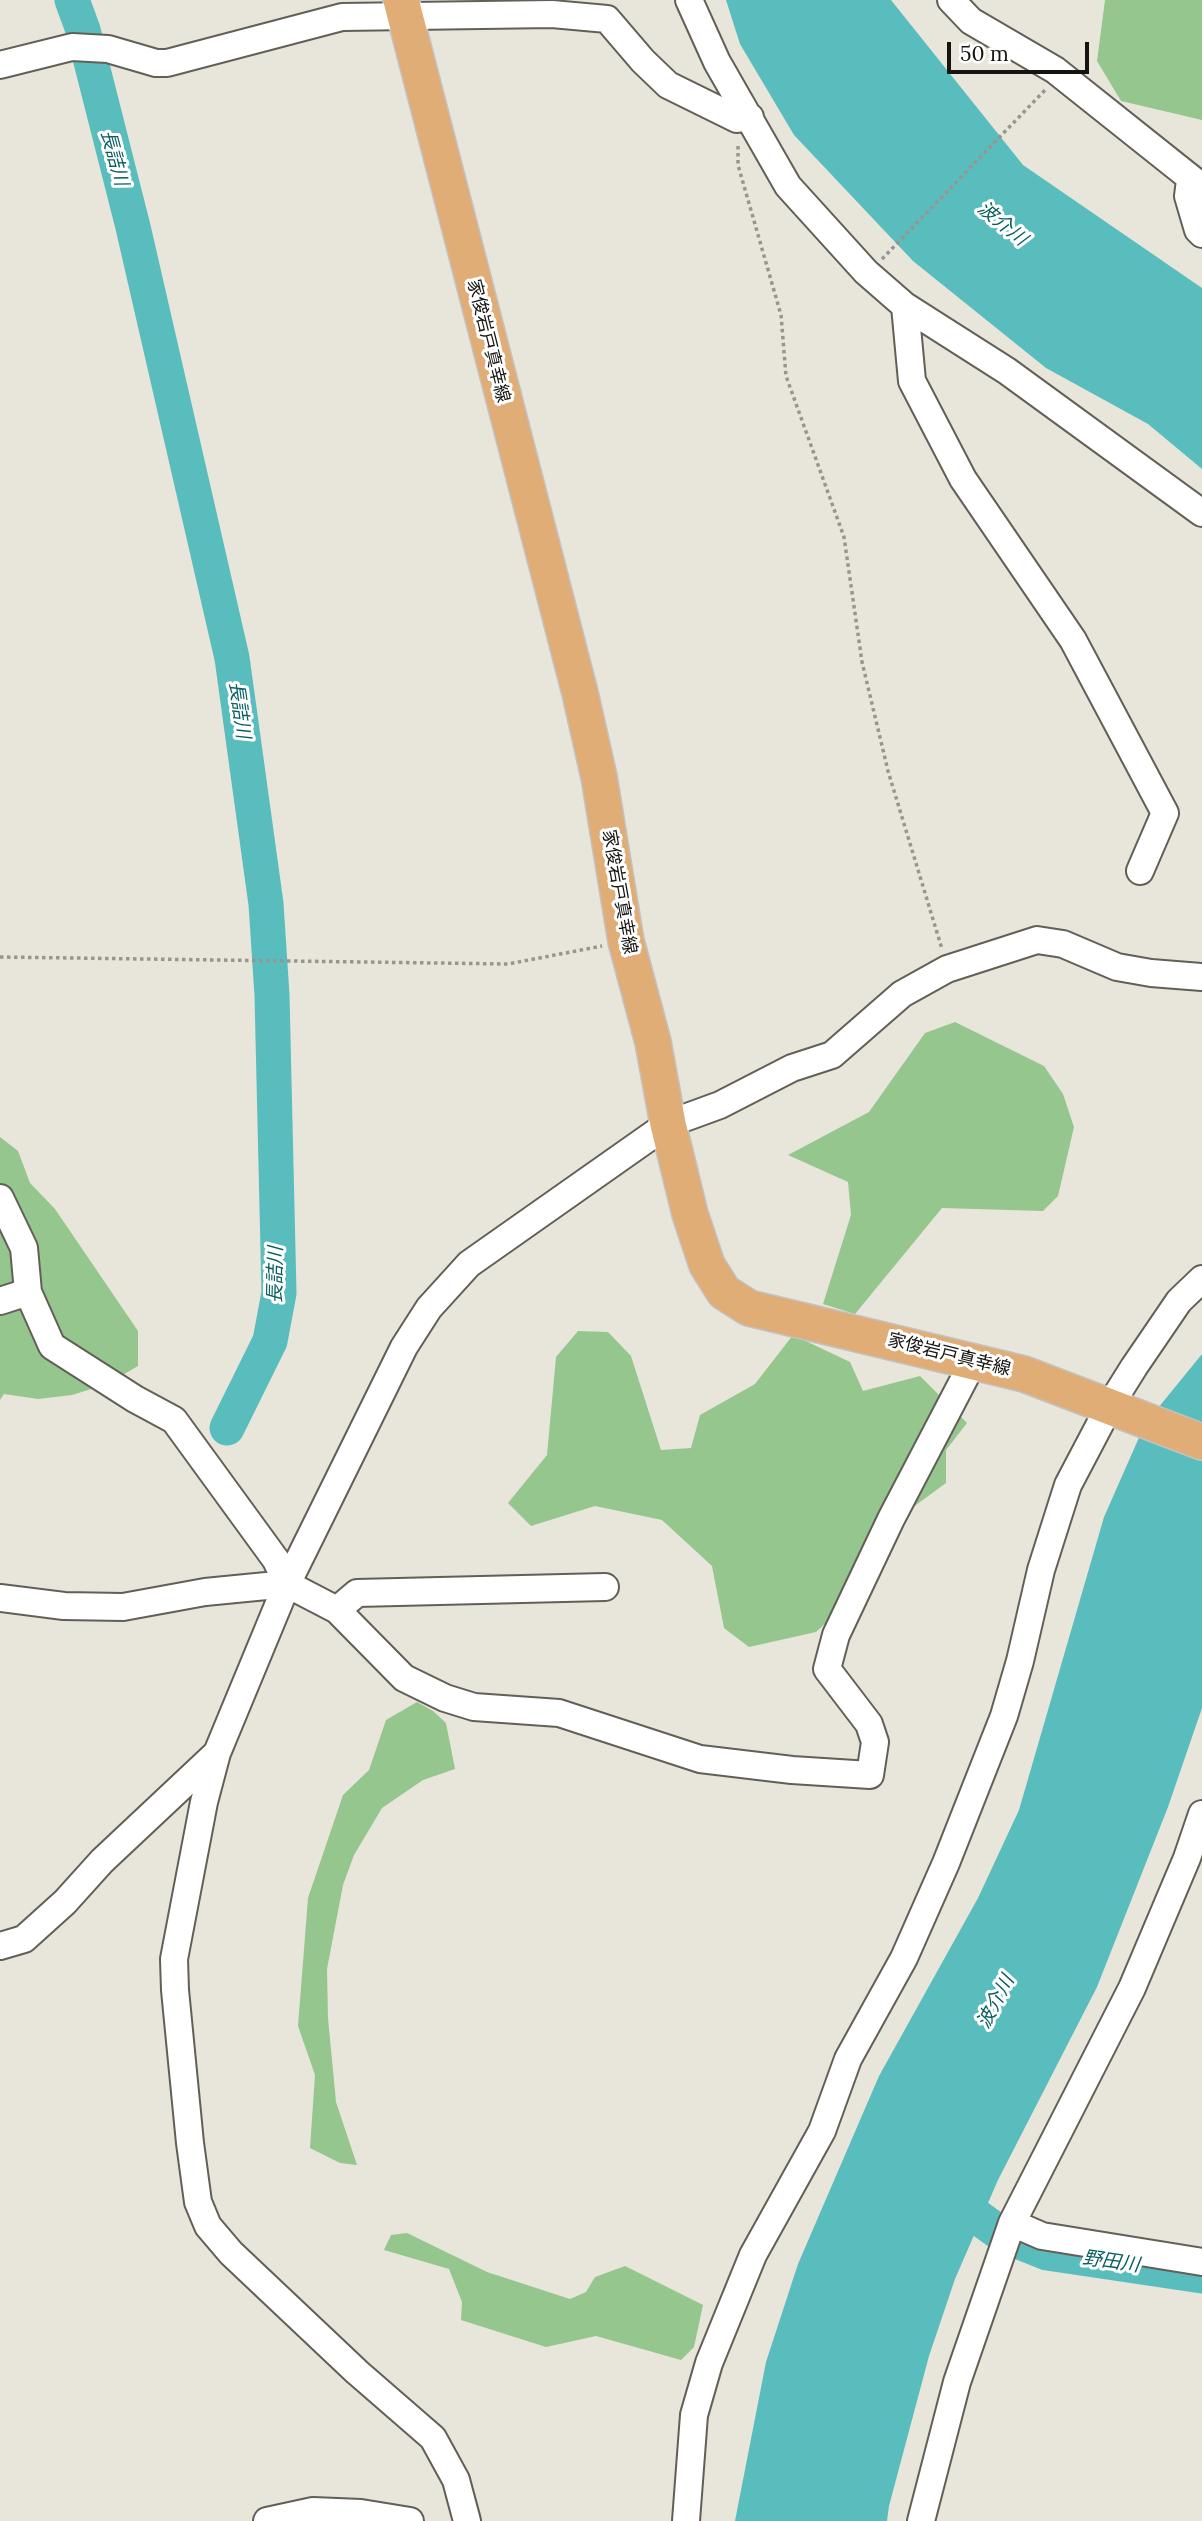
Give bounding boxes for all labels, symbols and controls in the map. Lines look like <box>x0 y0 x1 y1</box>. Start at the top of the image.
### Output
scale bar <box>950 28 1092 72</box>
text: 50 m <box>960 40 1009 67</box>
water label: 長詰川 <box>96 128 132 188</box>
water label: 波介川 <box>973 197 1031 251</box>
street label: 家俊岩戸真幸線 <box>462 277 514 405</box>
water label: 長詰川 <box>224 680 254 740</box>
street label: 家俊岩戸真幸線 <box>597 828 641 956</box>
water label: 長詰川 <box>264 1246 288 1304</box>
street label: 家俊岩戸真幸線 <box>885 1329 1013 1381</box>
water label: 波介川 <box>973 1971 1019 2033</box>
water label: 野田川 <box>1081 2247 1141 2277</box>

